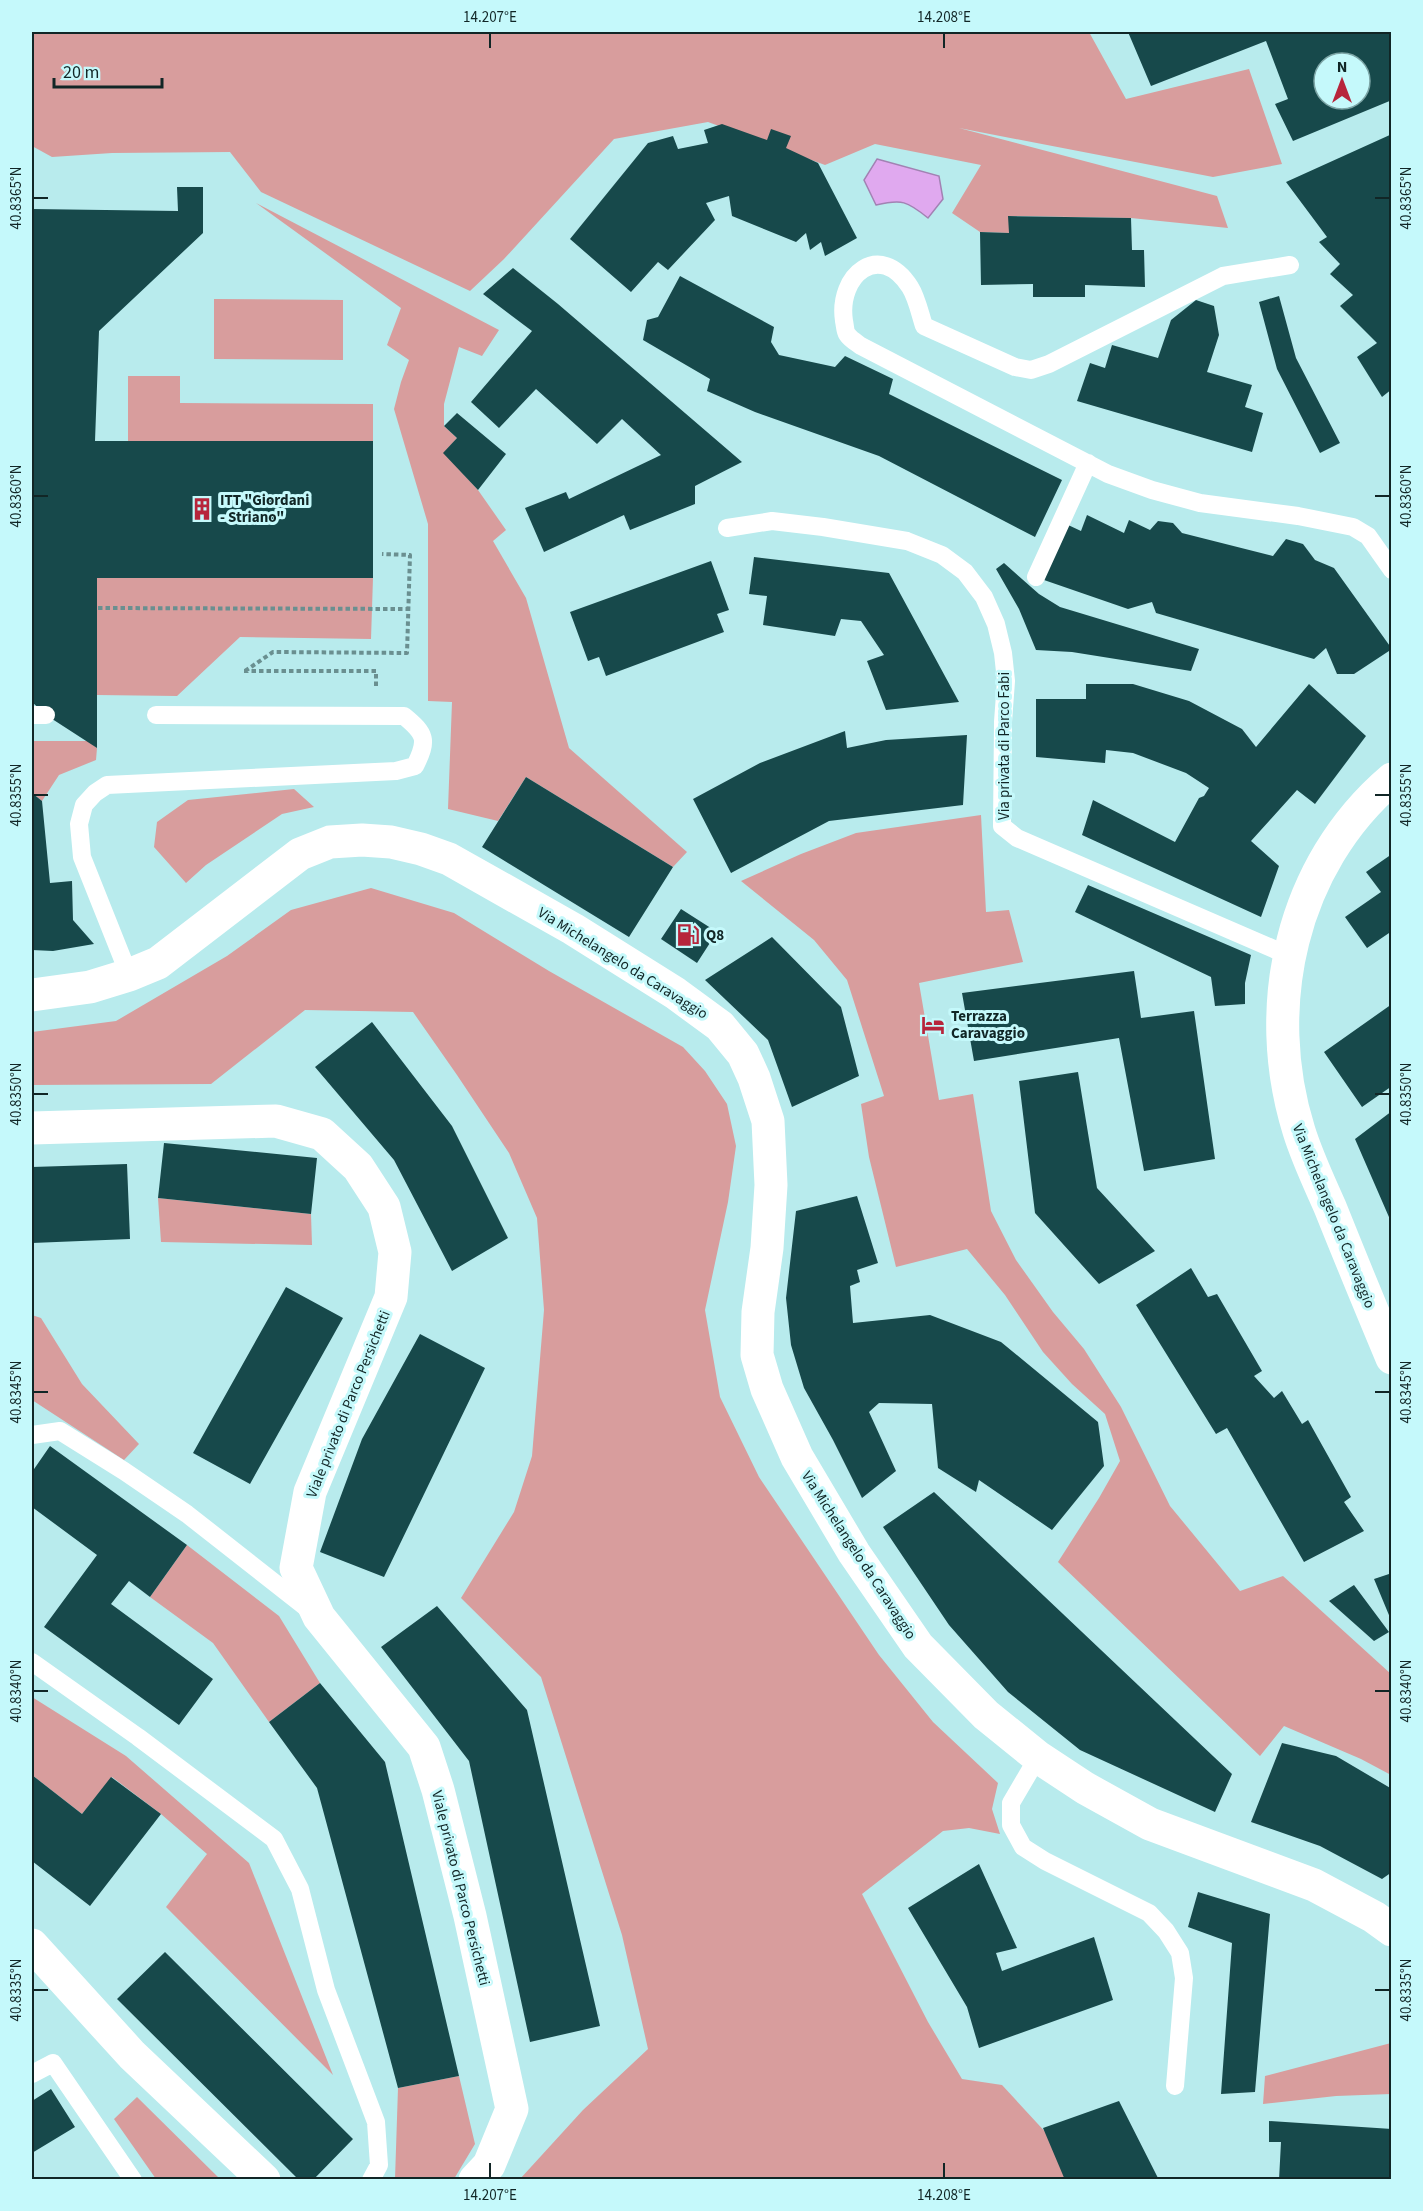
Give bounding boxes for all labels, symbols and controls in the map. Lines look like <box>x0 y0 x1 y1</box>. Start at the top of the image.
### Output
text: 14.207°E <box>463 7 517 28</box>
text: 14.208°E <box>917 7 971 28</box>
scale bar <box>54 51 162 89</box>
north arrow <box>1312 51 1372 111</box>
text: N <box>1337 56 1347 78</box>
text: 20 m <box>63 60 99 85</box>
text: 40.8365°N <box>6 166 27 230</box>
text: 40.8365°N <box>1396 166 1417 230</box>
text: 40.8360°N <box>6 464 27 528</box>
text: 40.8360°N <box>1396 464 1417 528</box>
place label: ITT "Giordani - Striano" <box>220 490 309 528</box>
building icon: ITT "Giordani - Striano" <box>189 496 215 522</box>
street label: Via privata di Parco Fabi <box>994 672 1015 820</box>
text: 40.8355°N <box>6 763 27 827</box>
text: 40.8355°N <box>1396 763 1417 827</box>
street label: Via Michelangelo da Caravaggio <box>534 902 712 1025</box>
fuel station icon: Q8 <box>675 922 701 948</box>
place label: Q8 <box>706 925 724 946</box>
place label: Terrazza Caravaggio <box>951 1006 1025 1044</box>
hotel icon: Terrazza Caravaggio <box>920 1012 946 1038</box>
text: 40.8350°N <box>6 1062 27 1126</box>
text: 40.8350°N <box>1396 1062 1417 1126</box>
street label: Via Michelangelo da Caravaggio <box>1287 1121 1380 1311</box>
street label: Viale privato di Parco Persichetti <box>301 1307 396 1501</box>
text: 40.8345°N <box>6 1360 27 1424</box>
text: 40.8345°N <box>1396 1360 1417 1424</box>
street label: Via Michelangelo da Caravaggio <box>796 1467 921 1644</box>
text: 40.8340°N <box>6 1659 27 1723</box>
text: 40.8340°N <box>1396 1659 1417 1723</box>
street label: Viale privato di Parco Persichetti <box>426 1788 495 1988</box>
text: 40.8335°N <box>6 1958 27 2022</box>
text: 40.8335°N <box>1396 1958 1417 2022</box>
text: 14.207°E <box>463 2185 517 2206</box>
text: 14.208°E <box>917 2185 971 2206</box>

